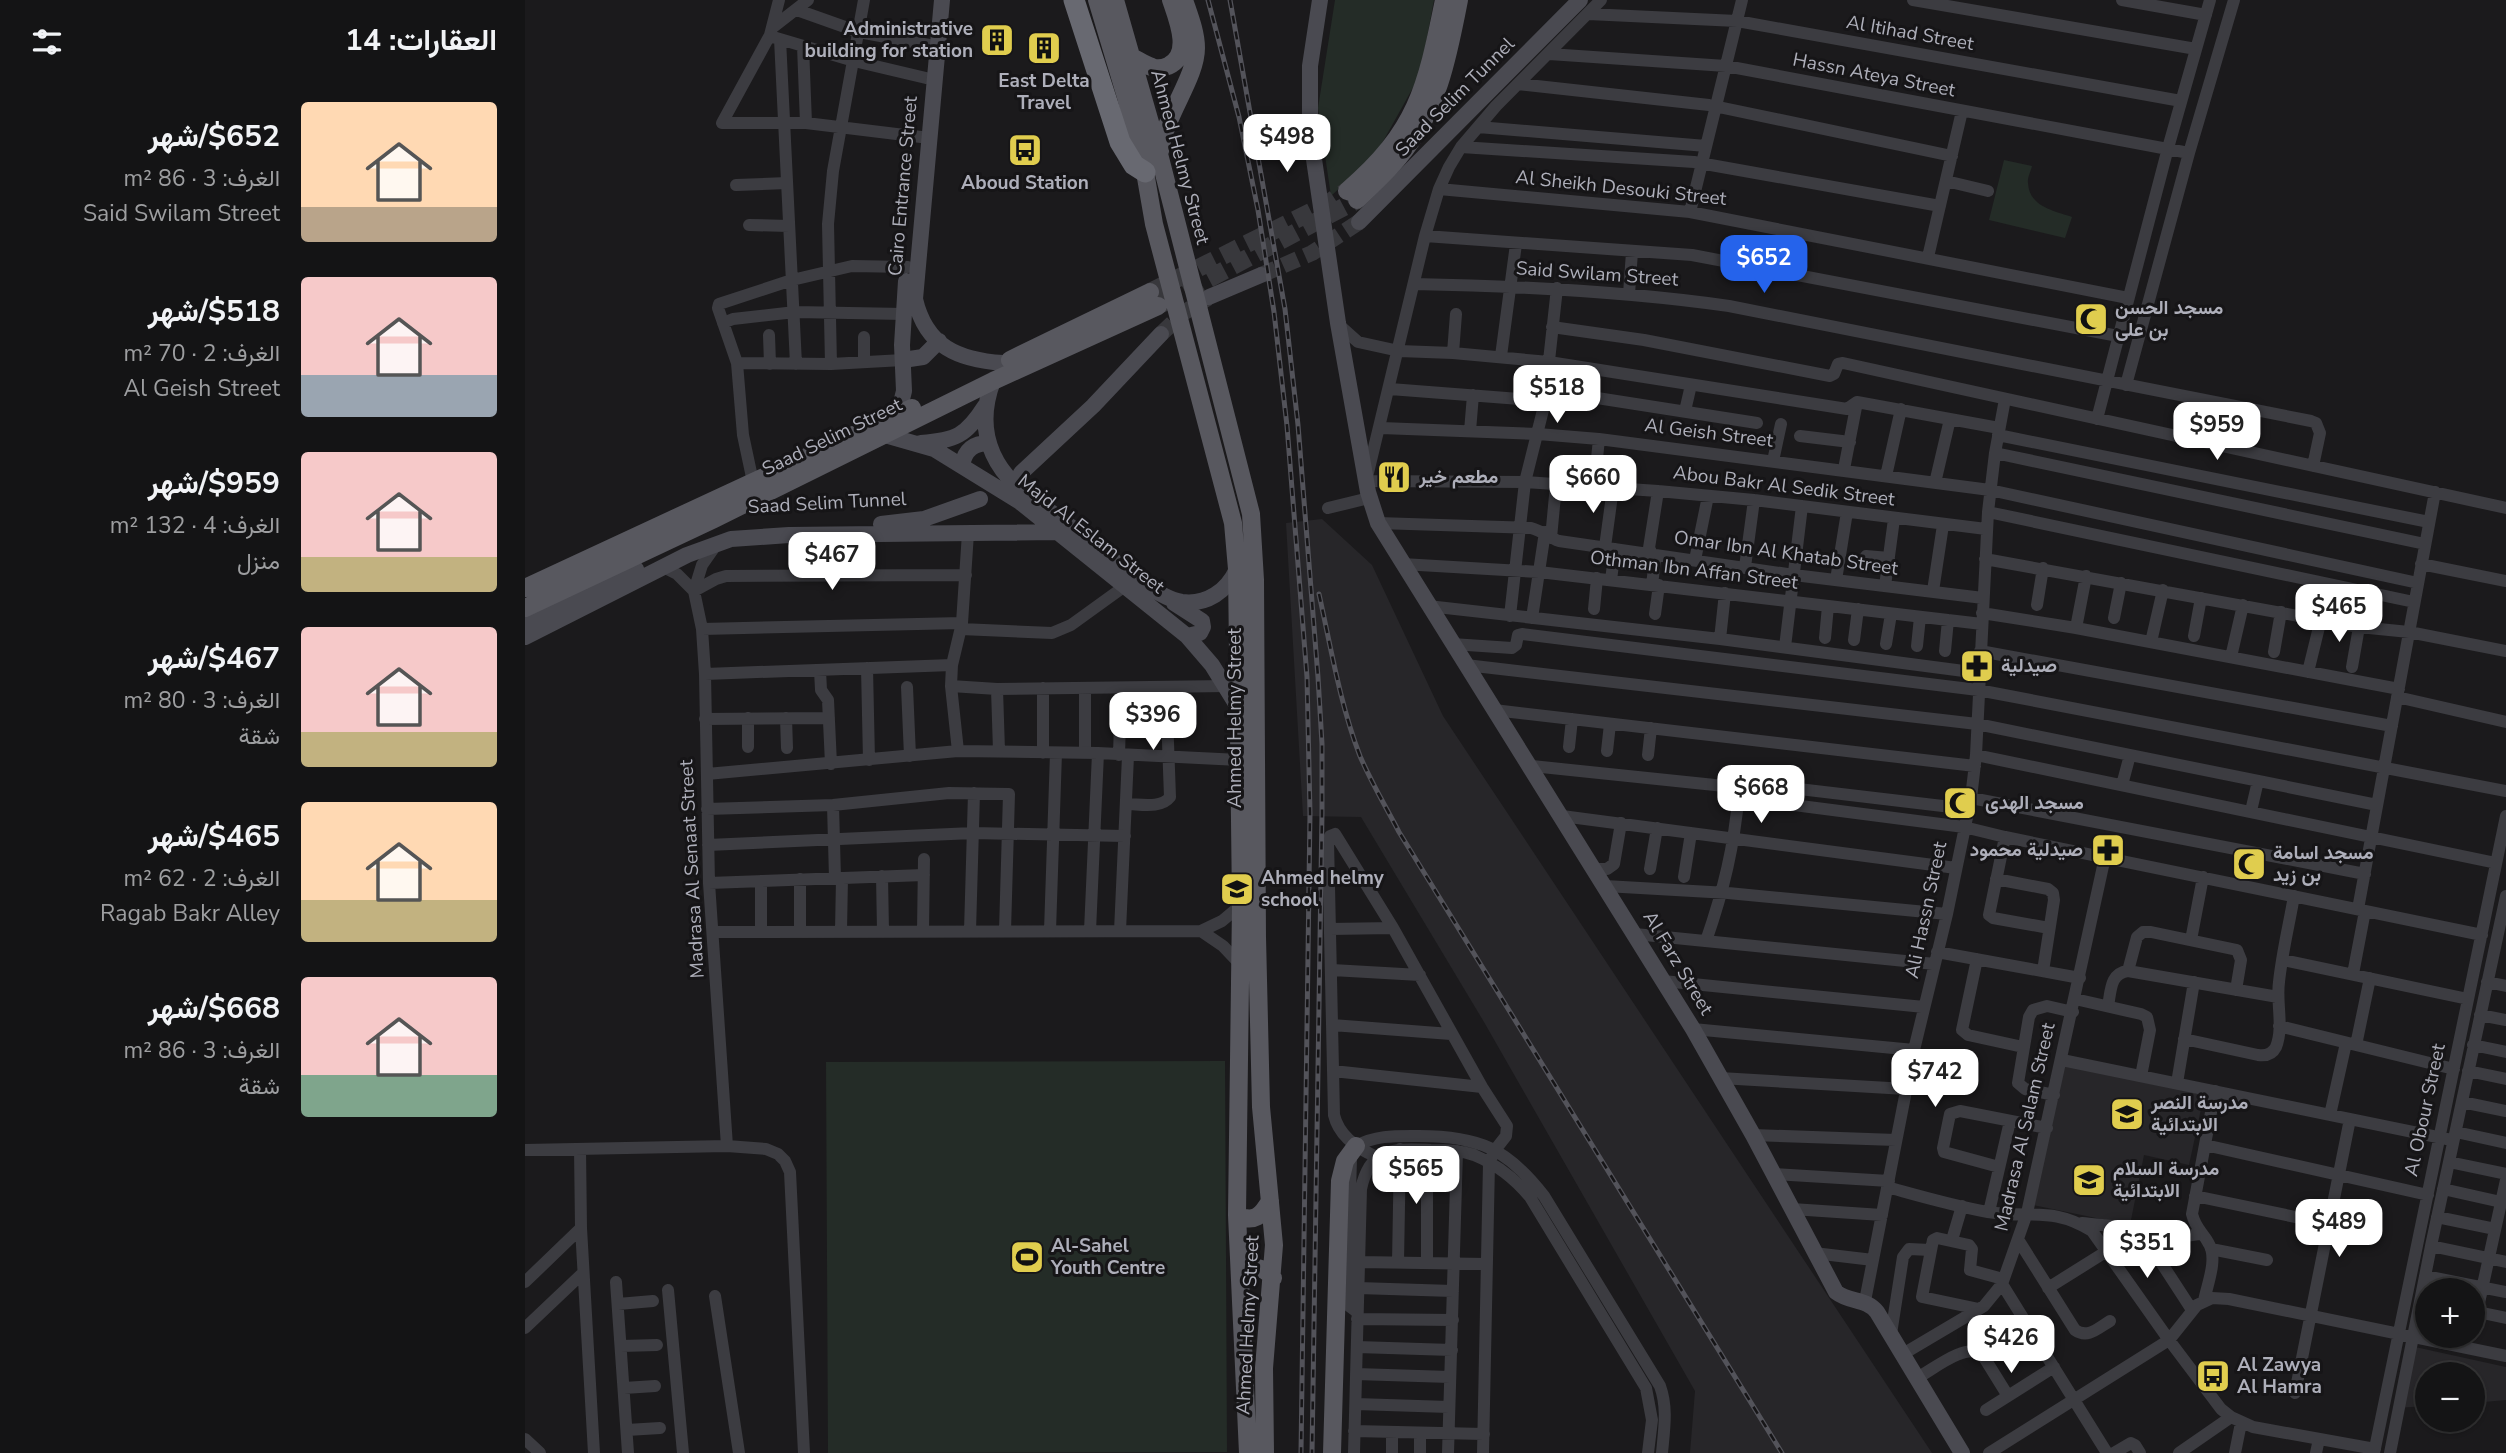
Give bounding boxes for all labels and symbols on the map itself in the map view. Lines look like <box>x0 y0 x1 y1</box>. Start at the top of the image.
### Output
street label: Al Itihad Street <box>1844 9 1976 57</box>
place label: Administrative building for station <box>805 16 973 64</box>
building icon: Administrative building for station <box>978 21 1016 59</box>
building icon: East Delta Travel <box>1025 29 1063 67</box>
street label: Saad Selim Tunnel <box>1390 31 1521 162</box>
street label: Hassn Ateya Street <box>1791 46 1958 104</box>
street label: Ahmed Helmy Street <box>1144 67 1216 248</box>
place label: East Delta Travel <box>998 68 1090 116</box>
street label: Cairo Entrance Street <box>882 95 924 277</box>
pin: $498 <box>1246 114 1328 174</box>
bus stop icon: Aboud Station <box>1006 131 1044 169</box>
street label: Al Sheikh Desouki Street <box>1514 164 1728 212</box>
place label: Aboud Station <box>961 170 1089 196</box>
pin: $652 <box>1723 236 1805 295</box>
street label: Said Swilam Street <box>1515 255 1679 293</box>
place label: مسجد الحسن بن على <box>2115 295 2223 343</box>
mosque icon: مسجد الحسن بن على <box>2072 300 2110 338</box>
pin: $518 <box>1516 366 1598 425</box>
street label: Saad Selim Street <box>758 392 907 482</box>
pin: $959 <box>2176 402 2258 462</box>
street label: Al Geish Street <box>1643 412 1775 454</box>
pin: $660 <box>1552 456 1634 515</box>
restaurant icon: مطعم خير <box>1375 458 1413 496</box>
street label: Abou Bakr Al Sedik Street <box>1672 460 1897 513</box>
place label: مطعم خير <box>1418 464 1498 490</box>
street label: Majd Al Eslam Street <box>1012 468 1170 600</box>
street label: Saad Selim Tunnel <box>747 486 907 520</box>
street label: Omar Ibn Al Khatab Street <box>1672 524 1900 582</box>
pin: $467 <box>791 532 873 592</box>
street label: Othman Ibn Affan Street <box>1589 544 1800 596</box>
pin: $465 <box>2298 584 2380 644</box>
street label: Ahmed Helmy Street <box>1222 628 1248 808</box>
pharmacy icon: صيدلية <box>1958 647 1996 685</box>
place label: صيدلية <box>2001 653 2057 679</box>
pin: $396 <box>1112 692 1194 752</box>
street label: Madrasa Al Senaat Street <box>673 759 711 979</box>
pin: $668 <box>1720 766 1802 825</box>
mosque icon: مسجد الهدى <box>1941 784 1979 822</box>
place label: مسجد الهدى <box>1985 790 2084 816</box>
pharmacy icon: صيدلية محمود <box>2089 831 2127 869</box>
place label: صيدلية محمود <box>1970 837 2083 863</box>
street label: Ali Hassn Street <box>1899 839 1953 981</box>
place label: مسجد اسامة بن زيد <box>2273 840 2373 888</box>
mosque icon: مسجد اسامة بن زيد <box>2230 845 2268 883</box>
place label: Ahmed helmy school <box>1261 865 1385 913</box>
school or university icon: Ahmed helmy school <box>1218 870 1256 908</box>
street label: Al Farz Street <box>1637 906 1719 1020</box>
street label: Madrasa Al Salam Street <box>1988 1020 2062 1234</box>
street label: Al Obour Street <box>2398 1041 2452 1179</box>
pin: $742 <box>1894 1050 1976 1109</box>
place label: مدرسة النصر الابتدائية <box>2150 1090 2248 1138</box>
school or university icon: مدرسة النصر الابتدائية <box>2108 1095 2146 1133</box>
pin: $565 <box>1375 1146 1457 1206</box>
place label: مدرسة السلام الابتدائية <box>2113 1156 2219 1204</box>
school or university icon: مدرسة السلام الابتدائية <box>2070 1161 2108 1199</box>
pin: $489 <box>2298 1200 2380 1259</box>
pin: $351 <box>2106 1220 2188 1280</box>
place label: Al-Sahel Youth Centre <box>1050 1233 1165 1281</box>
street label: Ahmed Helmy Street <box>1230 1234 1266 1415</box>
sports icon: Al-Sahel Youth Centre <box>1008 1238 1046 1276</box>
pin: $426 <box>1970 1316 2052 1375</box>
place label: Al Zawya Al Hamra <box>2237 1352 2322 1400</box>
bus stop icon: Al Zawya Al Hamra <box>2194 1357 2232 1395</box>

